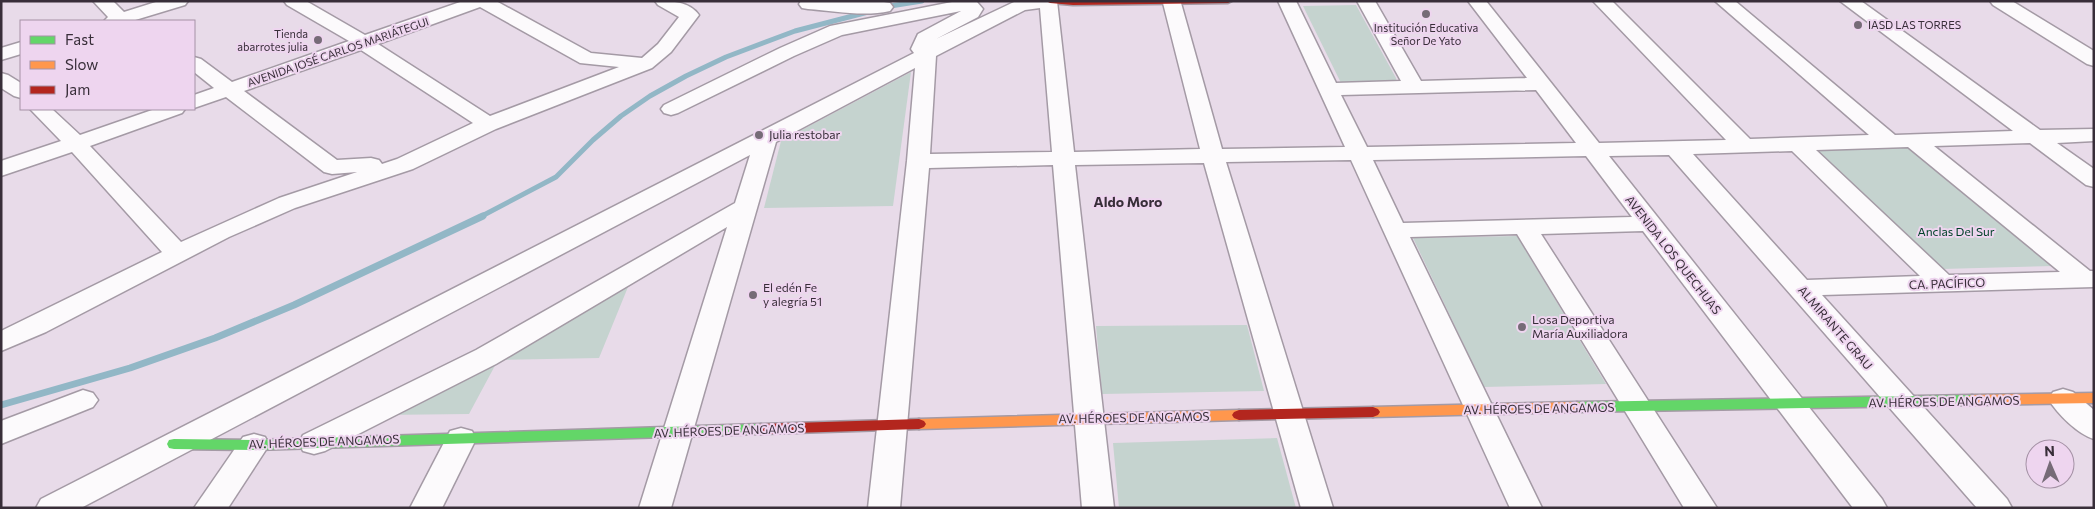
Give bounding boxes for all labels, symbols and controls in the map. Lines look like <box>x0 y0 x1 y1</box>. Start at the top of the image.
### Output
marker: Institución Educativa Señor De Yato <box>1420 8 1432 20</box>
street label: AVENIDA JOSÉ CARLOS MARIÁTEGUI <box>245 13 431 90</box>
place label: IASD LAS TORRES <box>1868 18 1961 31</box>
marker: IASD LAS TORRES <box>1852 19 1864 31</box>
legend <box>20 20 195 110</box>
place label: Institución Educativa Señor De Yato <box>1374 21 1478 47</box>
place label: Tienda abarrotes julia <box>237 27 308 53</box>
text: Fast <box>65 30 94 48</box>
marker: Tienda abarrotes julia <box>312 34 324 46</box>
text: Slow <box>65 55 98 73</box>
text: Jam <box>65 80 90 98</box>
place label: Julia restobar <box>769 127 841 142</box>
marker: Julia restobar <box>753 129 765 141</box>
street label: AVENIDA LOS QUECHUAS <box>1623 192 1724 316</box>
district label: Aldo Moro <box>1094 193 1162 210</box>
park label: Anclas Del Sur <box>1917 224 1995 238</box>
street label: CA. PACÍFICO <box>1909 275 1986 291</box>
place label: El edén Fe y alegría 51 <box>763 280 822 308</box>
street label: ALMIRANTE GRAU <box>1796 283 1876 372</box>
marker: El edén Fe y alegría 51 <box>747 289 759 301</box>
place label: Losa Deportiva María Auxiliadora <box>1532 312 1628 340</box>
marker: Losa Deportiva María Auxiliadora <box>1516 321 1528 333</box>
street label: AV. HÉROES DE ANGAMOS <box>1868 393 2020 409</box>
street label: AV. HÉROES DE ANGAMOS <box>1463 400 1615 416</box>
street label: AV. HÉROES DE ANGAMOS <box>1058 409 1210 425</box>
street label: AV. HÉROES DE ANGAMOS <box>653 420 805 440</box>
street label: AV. HÉROES DE ANGAMOS <box>248 431 400 451</box>
north arrow <box>2025 439 2075 489</box>
text: N <box>2044 442 2055 459</box>

